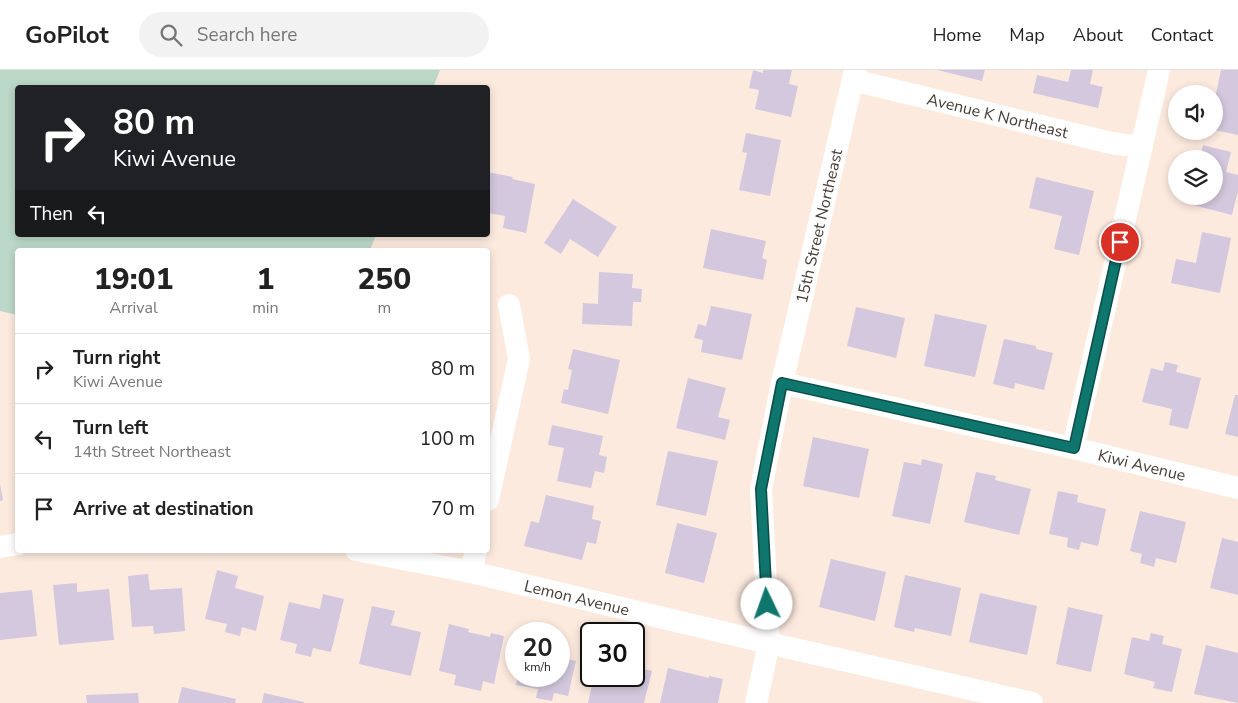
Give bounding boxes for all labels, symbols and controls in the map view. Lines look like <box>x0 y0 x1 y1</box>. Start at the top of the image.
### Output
search box <box>139 12 489 57</box>
text: GoPilot <box>25 19 109 51</box>
icon: search <box>157 21 185 49</box>
text: Search here <box>197 22 297 48</box>
text: Home <box>933 23 981 47</box>
text: Map <box>1009 23 1045 47</box>
text: About <box>1073 23 1123 47</box>
text: Contact <box>1151 23 1213 47</box>
map controls <box>1168 85 1223 205</box>
button: sound <box>1168 85 1223 140</box>
street label: Avenue K Northeast <box>925 88 1071 144</box>
text: 80 m <box>113 99 195 146</box>
icon: right <box>30 105 95 170</box>
text: Kiwi Avenue <box>113 144 236 174</box>
street label: 15th Street Northeast <box>791 146 848 305</box>
button: layers <box>1168 150 1223 205</box>
icon: left <box>83 200 111 228</box>
text: Then <box>30 201 73 227</box>
pin <box>1099 221 1141 263</box>
icon: arrive <box>1106 228 1134 256</box>
text: 19:01 <box>94 259 173 300</box>
text: 1 <box>256 259 274 300</box>
text: 250 <box>357 259 411 300</box>
text: Arrival <box>110 297 158 319</box>
text: min <box>252 297 279 319</box>
text: m <box>377 297 391 319</box>
text: Turn right <box>73 345 160 371</box>
icon: right <box>30 355 58 383</box>
text: 80 m <box>431 356 475 382</box>
text: Kiwi Avenue <box>73 371 162 393</box>
text: Turn left <box>73 415 148 441</box>
icon: left <box>30 425 58 453</box>
text: 100 m <box>420 426 475 452</box>
text: 14th Street Northeast <box>73 441 231 463</box>
street label: Kiwi Avenue <box>1096 444 1188 487</box>
icon: arrive <box>30 495 58 523</box>
text: Arrive at destination <box>73 496 254 522</box>
text: 70 m <box>431 496 475 522</box>
street label: Lemon Avenue <box>522 575 632 621</box>
position arrow <box>740 577 792 629</box>
speed limit sign: 30 <box>580 622 645 687</box>
text: 20 <box>522 631 553 665</box>
text: km/h <box>524 659 551 675</box>

